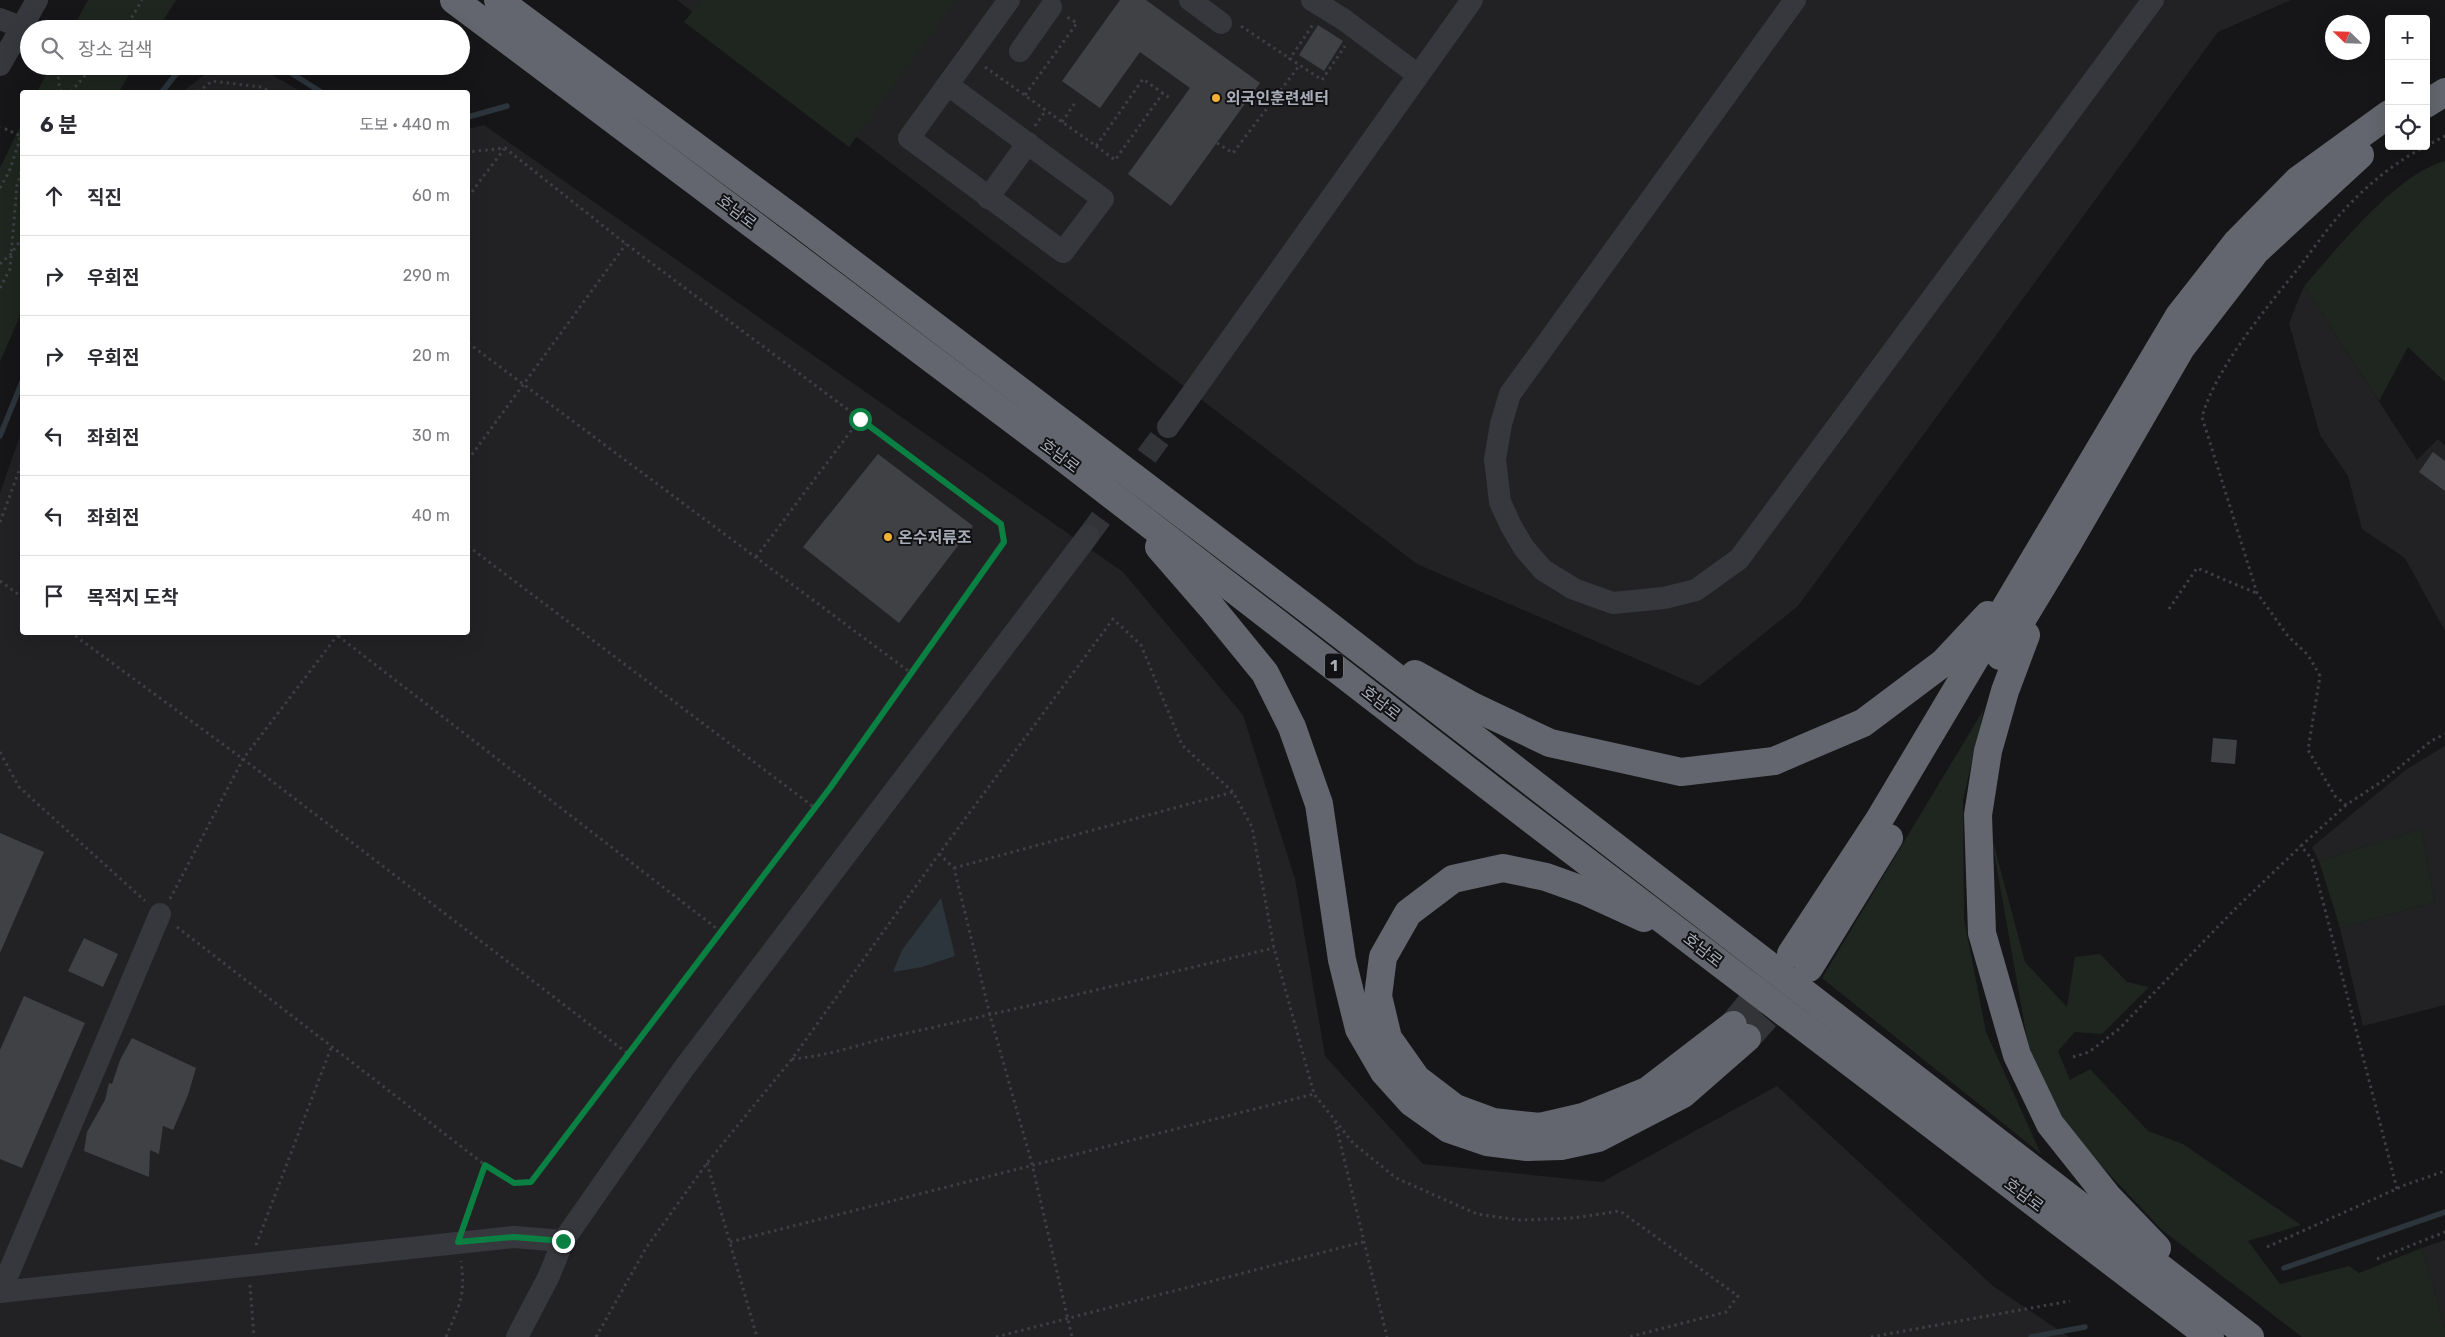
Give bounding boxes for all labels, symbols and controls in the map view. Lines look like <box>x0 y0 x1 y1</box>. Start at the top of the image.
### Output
north arrow <box>2325 15 2370 60</box>
map controls <box>2385 15 2430 150</box>
button: + <box>2385 15 2430 60</box>
search box <box>20 20 470 75</box>
icon: search <box>38 34 66 62</box>
text: 장소 검색 <box>78 38 153 61</box>
button: − <box>2385 60 2430 105</box>
place label: 외국인훈련센터 <box>1226 89 1329 108</box>
marker: 외국인훈련센터 <box>1210 92 1222 104</box>
button: locate <box>2385 105 2430 150</box>
text: 6 분 <box>40 112 77 137</box>
text: 도보 · 440 m <box>359 115 450 134</box>
icon: ahead <box>40 182 68 210</box>
text: 직진 <box>87 186 122 209</box>
text: 60 m <box>412 186 450 205</box>
street label: 호남로 <box>714 191 761 233</box>
icon: right <box>40 262 68 290</box>
text: 우회전 <box>87 266 139 289</box>
text: 290 m <box>403 266 450 285</box>
icon: right <box>40 342 68 370</box>
text: 우회전 <box>87 346 139 369</box>
text: 20 m <box>412 346 450 365</box>
route start <box>849 408 872 431</box>
icon: left <box>40 422 68 450</box>
text: 좌회전 <box>87 426 139 449</box>
text: 30 m <box>412 426 450 445</box>
street label: 호남로 <box>1037 435 1084 477</box>
icon: left <box>40 502 68 530</box>
text: 좌회전 <box>87 506 139 529</box>
text: 40 m <box>412 506 450 525</box>
place label: 온수저류조 <box>898 528 972 547</box>
marker: 온수저류조 <box>882 531 894 543</box>
icon: arrive <box>40 582 68 610</box>
text: 목적지 도착 <box>87 586 178 609</box>
road number: 1 <box>1325 654 1343 678</box>
street label: 호남로 <box>1358 682 1404 724</box>
street label: 호남로 <box>1680 929 1726 971</box>
street label: 호남로 <box>2001 1174 2048 1216</box>
route end <box>552 1230 575 1253</box>

